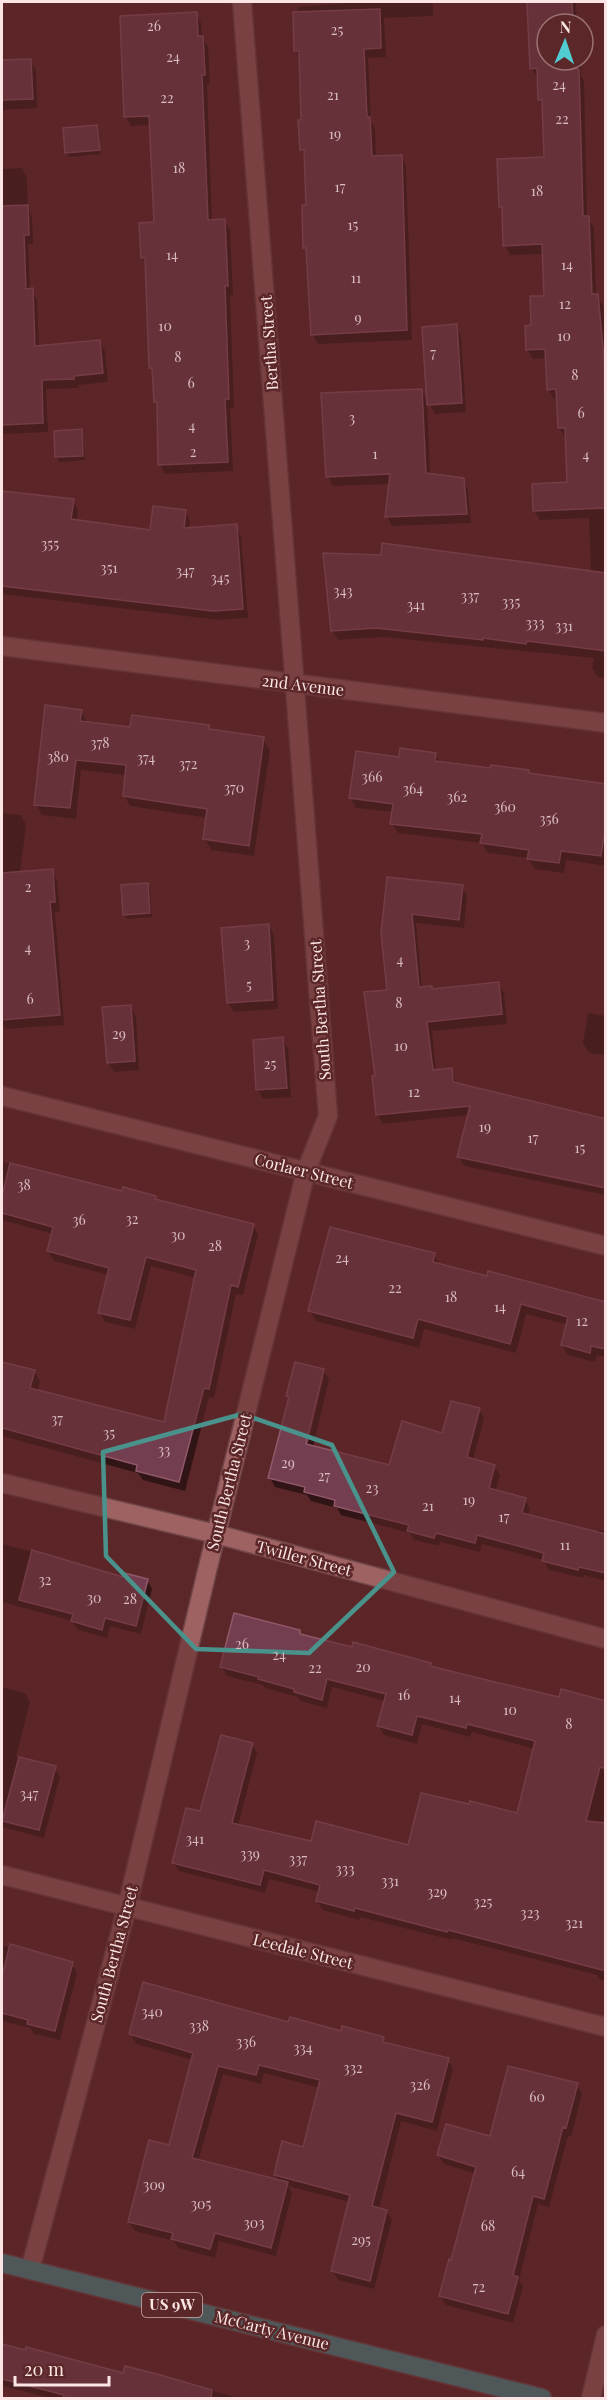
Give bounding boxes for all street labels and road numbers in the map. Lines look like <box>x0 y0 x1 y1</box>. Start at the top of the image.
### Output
street label: Bertha Street <box>255 295 282 391</box>
street label: 2nd Avenue <box>261 669 345 700</box>
street label: South Bertha Street <box>304 939 335 1081</box>
street label: Corlaer Street <box>253 1148 356 1193</box>
street label: South Bertha Street <box>201 1411 256 1553</box>
street label: Twiller Street <box>254 1535 354 1580</box>
street label: South Bertha Street <box>85 1883 142 2025</box>
street label: Leedale Street <box>251 1928 356 1973</box>
road number: US 9W <box>142 2293 202 2317</box>
street label: McCarty Avenue <box>213 2305 331 2354</box>

